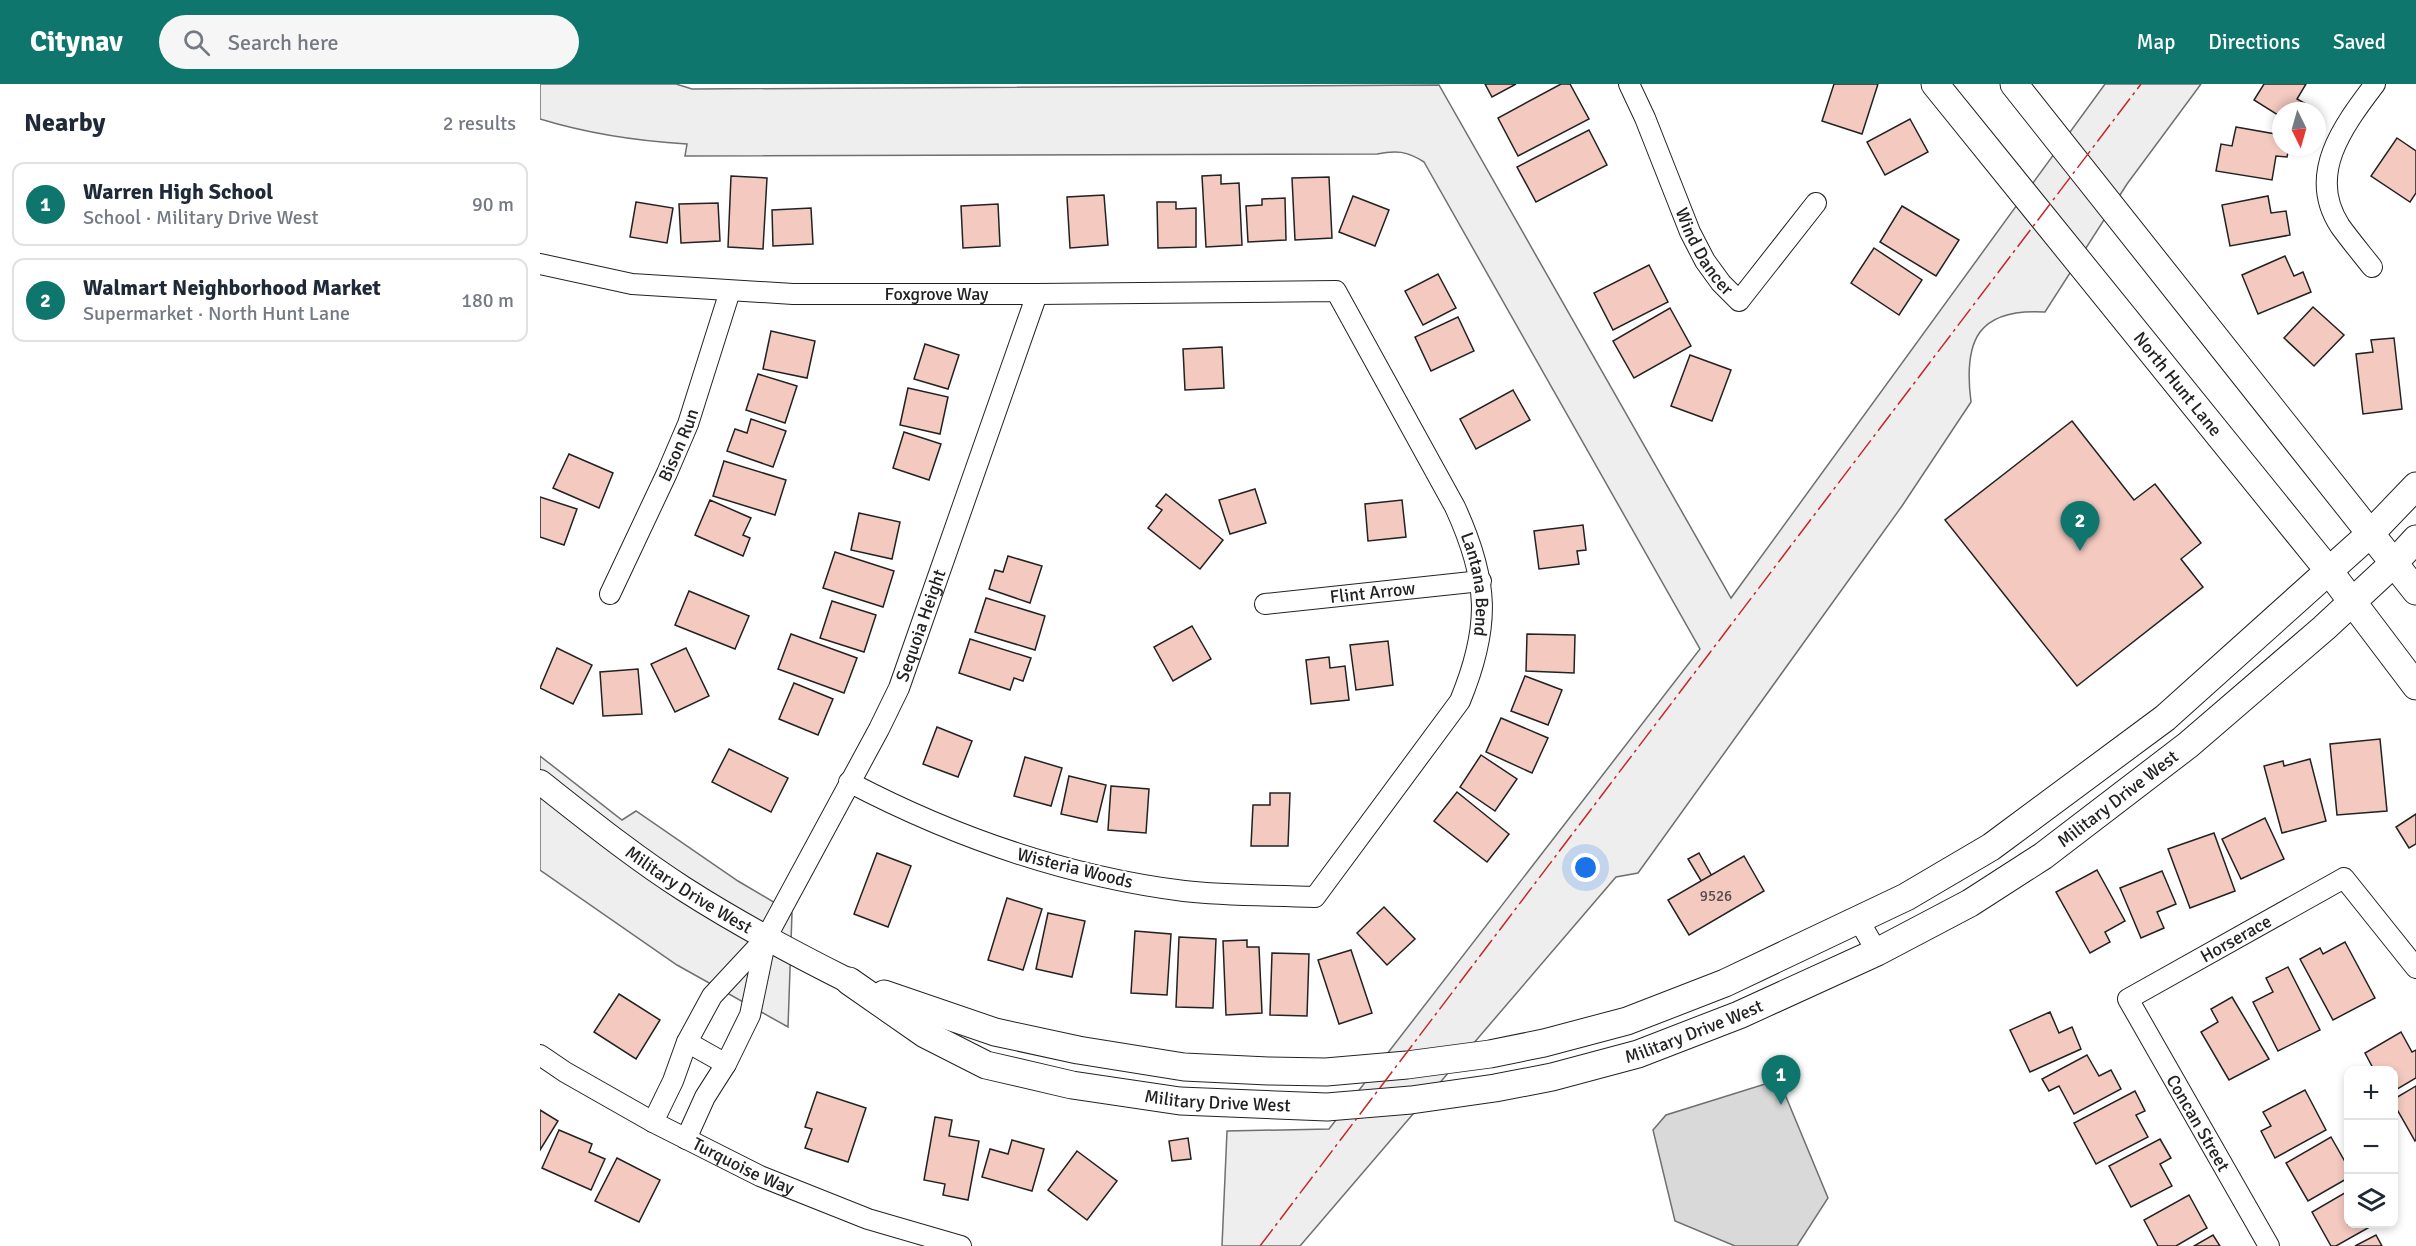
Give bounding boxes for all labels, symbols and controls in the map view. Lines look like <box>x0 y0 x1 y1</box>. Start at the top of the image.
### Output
search box <box>159 15 579 69</box>
text: Citynav <box>30 25 123 59</box>
icon: search <box>180 26 213 59</box>
text: Search here <box>228 29 339 56</box>
text: Map <box>2137 29 2175 55</box>
text: Directions <box>2208 29 2300 55</box>
text: Saved <box>2333 29 2386 55</box>
north arrow <box>2272 102 2326 156</box>
text: Nearby <box>24 107 105 139</box>
text: 2 results <box>443 111 516 136</box>
text: Warren High School <box>83 178 273 205</box>
text: 1 <box>40 192 51 217</box>
text: 90 m <box>472 192 514 217</box>
text: School · Military Drive West <box>83 205 319 230</box>
street label: Wind Dancer <box>1671 205 1738 300</box>
text: Walmart Neighborhood Market <box>83 274 381 301</box>
street label: Foxgrove Way <box>885 283 989 305</box>
text: 2 <box>40 288 51 313</box>
text: 180 m <box>461 288 514 313</box>
text: Supermarket · North Hunt Lane <box>83 301 350 326</box>
street label: North Hunt Lane <box>2129 327 2227 441</box>
street label: Bison Run <box>654 406 703 485</box>
pin: 2 <box>2060 502 2100 551</box>
street label: Lantana Bend <box>1456 529 1493 638</box>
street label: Sequoia Height <box>891 567 951 685</box>
street label: Flint Arrow <box>1329 577 1416 608</box>
street label: Military Drive West <box>2053 745 2183 852</box>
street label: Military Drive West <box>621 841 756 939</box>
street label: Wisteria Woods <box>1015 843 1135 893</box>
your location <box>1571 853 1600 882</box>
house number: 9526 <box>1700 887 1732 905</box>
street label: Horserace <box>2196 910 2275 967</box>
street label: Military Drive West <box>1622 995 1766 1068</box>
pin: 1 <box>1762 1056 1800 1105</box>
map controls <box>2344 1066 2398 1228</box>
button: + <box>2344 1066 2398 1120</box>
street label: Concan Street <box>2161 1071 2235 1175</box>
street label: Military Drive West <box>1143 1085 1291 1117</box>
button: − <box>2344 1120 2398 1174</box>
street label: Turquoise Way <box>689 1133 798 1200</box>
button: layers <box>2344 1174 2398 1228</box>

